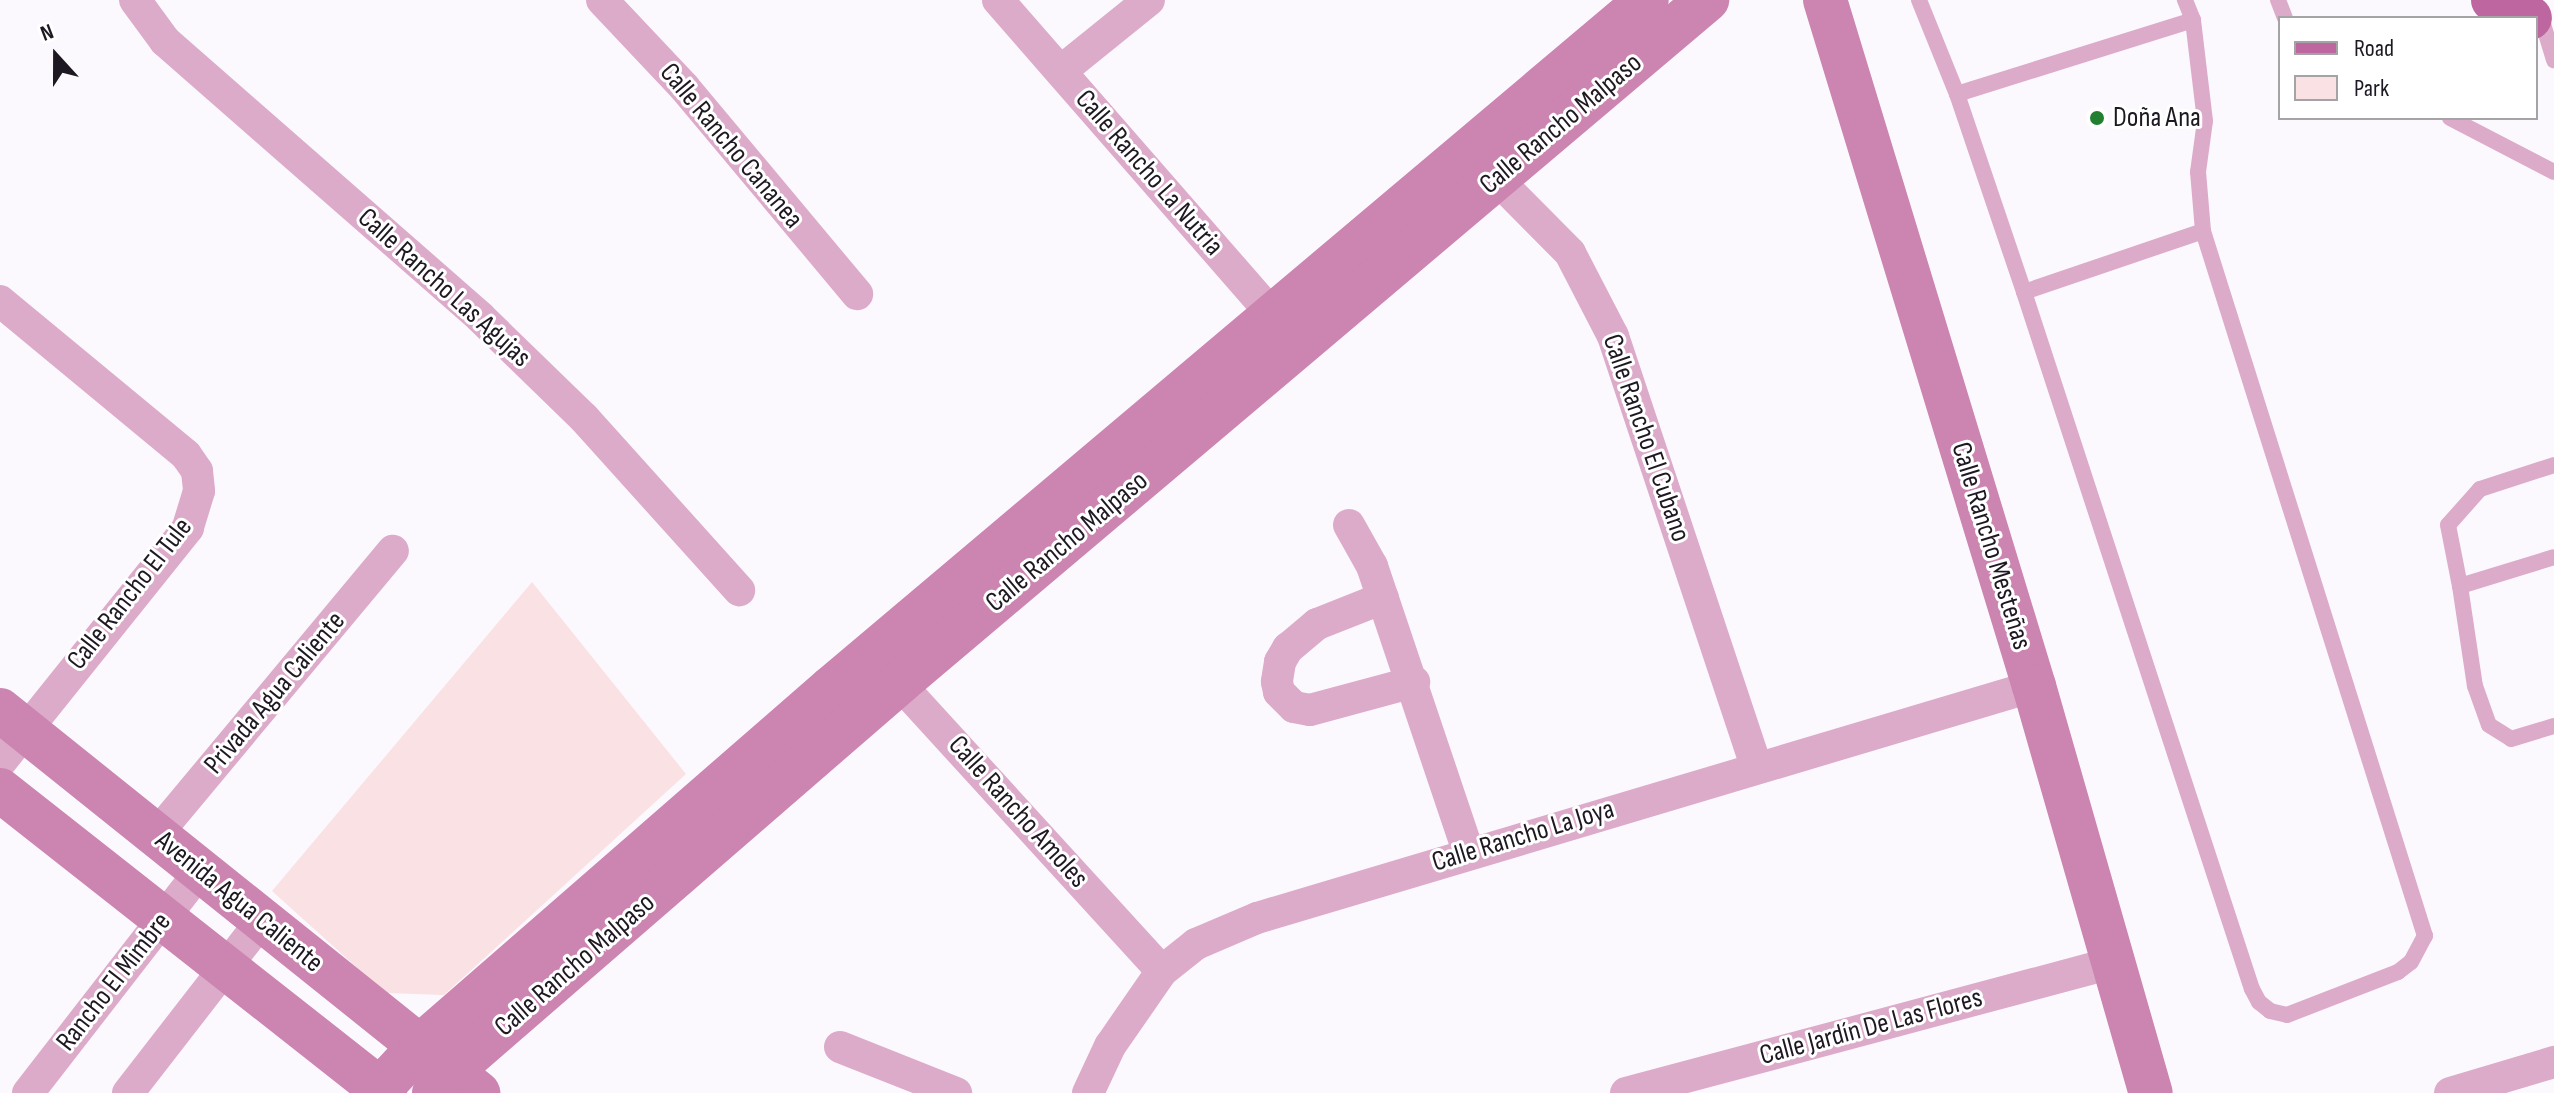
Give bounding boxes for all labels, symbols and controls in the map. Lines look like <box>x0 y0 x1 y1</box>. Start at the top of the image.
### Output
north arrow <box>16 16 96 96</box>
legend <box>2278 16 2538 120</box>
text: N <box>37 18 58 48</box>
text: Road <box>2354 34 2394 63</box>
street label: Calle Rancho Malpaso <box>1473 46 1649 202</box>
street label: Calle Rancho Cananea <box>652 57 810 235</box>
text: Park <box>2354 74 2389 103</box>
street label: Calle Rancho La Nutria <box>1068 83 1230 263</box>
place label: Doña Ana <box>2113 101 2201 135</box>
marker: Doña Ana <box>2088 109 2106 127</box>
street label: Calle Rancho Las Agujas <box>351 201 537 375</box>
street label: Calle Rancho El Cubano <box>1595 330 1697 546</box>
street label: Calle Rancho Mesteñas <box>1944 438 2038 654</box>
street label: Calle Rancho Malpaso <box>979 464 1155 620</box>
street label: Calle Rancho El Tule <box>60 511 200 677</box>
street label: Privada Agua Caliente <box>197 605 353 781</box>
street label: Calle Rancho Amoles <box>941 729 1095 895</box>
street label: Calle Rancho La Joya <box>1428 792 1618 880</box>
street label: Avenida Agua Caliente <box>148 824 330 980</box>
street label: Calle Rancho Malpaso <box>488 886 662 1044</box>
street label: Rancho El Mimbre <box>50 906 178 1058</box>
street label: Calle Jardín De Las Flores <box>1756 981 1986 1073</box>

